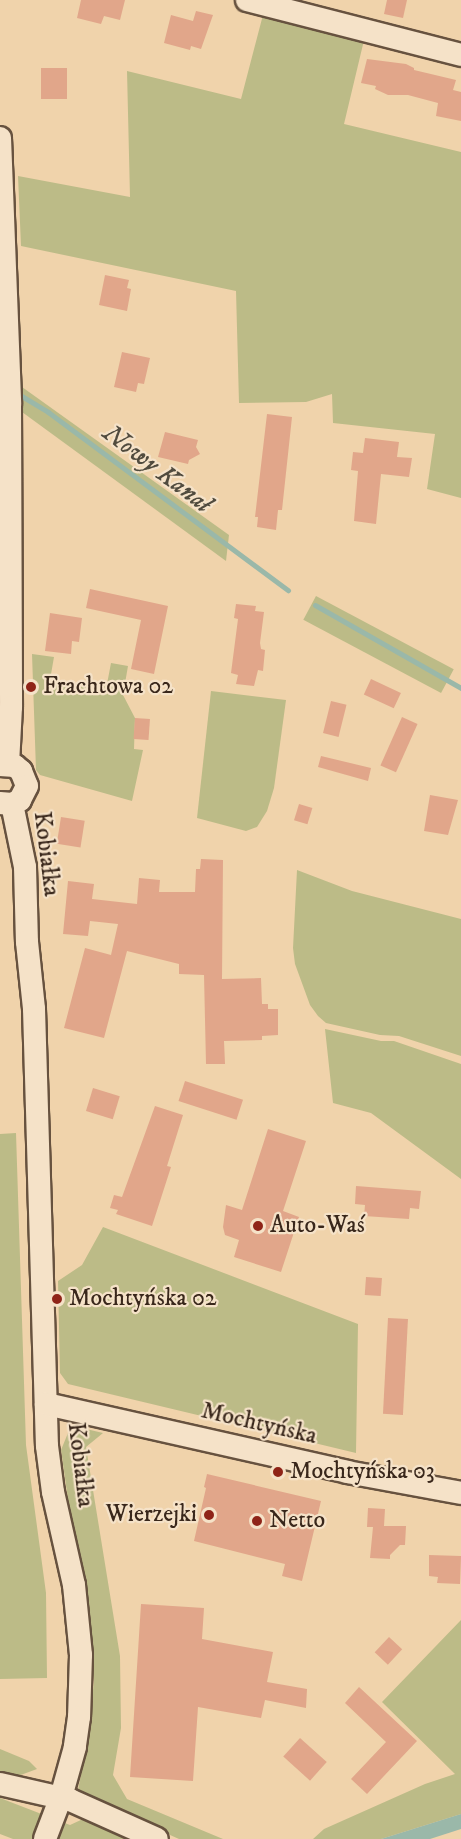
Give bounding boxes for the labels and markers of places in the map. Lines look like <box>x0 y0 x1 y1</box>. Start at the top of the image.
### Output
place label: Frachtowa 02 <box>43 673 173 701</box>
marker: Frachtowa 02 <box>24 680 38 694</box>
place label: Auto-Waś <box>270 1212 365 1240</box>
marker: Auto-Waś <box>251 1219 265 1233</box>
place label: Mochtyńska 02 <box>69 1285 217 1313</box>
marker: Mochtyńska 02 <box>50 1292 64 1306</box>
place label: Mochtyńska 03 <box>290 1458 435 1486</box>
marker: Mochtyńska 03 <box>271 1465 285 1479</box>
place label: Wierzejki <box>106 1501 197 1529</box>
place label: Netto <box>269 1507 325 1535</box>
marker: Wierzejki <box>202 1508 216 1522</box>
marker: Netto <box>250 1514 264 1528</box>

